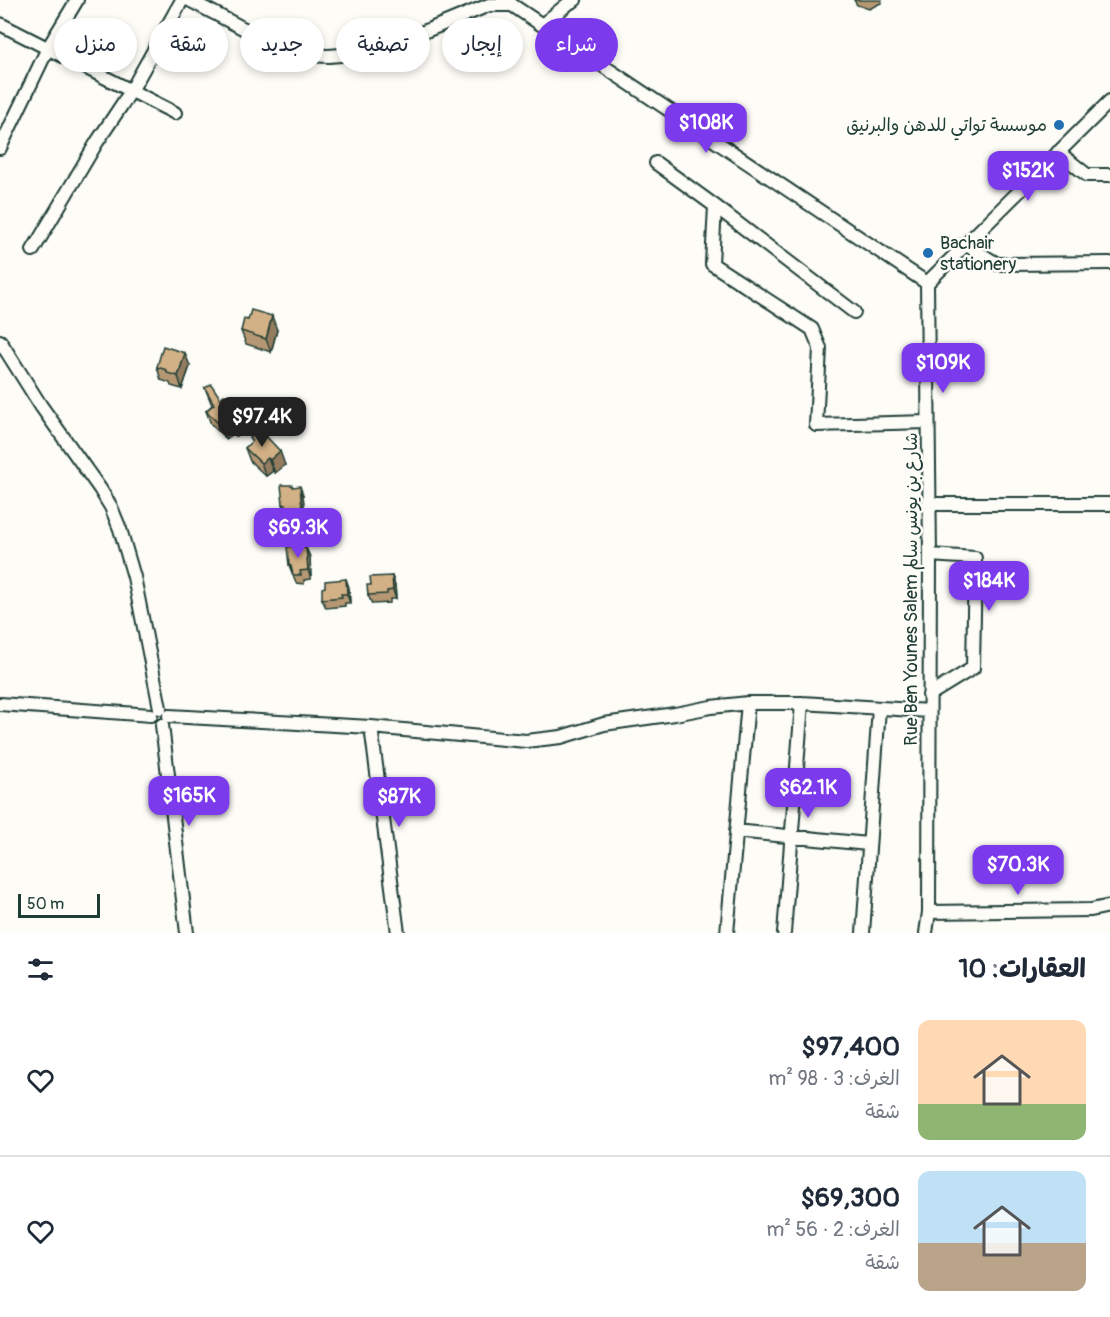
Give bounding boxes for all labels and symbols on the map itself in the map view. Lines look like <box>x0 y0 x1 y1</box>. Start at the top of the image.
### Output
pin: $108K <box>664 103 748 154</box>
place label: موسسة تواتي للدهن والبرنيق <box>846 114 1047 141</box>
marker: موسسة تواتي للدهن والبرنيق <box>1052 118 1066 132</box>
pin: $152K <box>986 151 1070 202</box>
place label: Bachair stationery <box>940 232 1017 276</box>
marker: Bachair stationery <box>921 246 935 260</box>
pin: $109K <box>901 343 985 394</box>
pin: $97.4K <box>213 397 311 448</box>
street label: Rue Ben Younes Salem شارع بن يونس سالم <box>900 432 925 746</box>
pin: $69.3K <box>249 508 347 559</box>
pin: $184K <box>947 561 1031 612</box>
pin: $62.1K <box>759 768 857 819</box>
pin: $165K <box>147 776 231 827</box>
pin: $87K <box>363 777 435 828</box>
pin: $70.3K <box>969 845 1067 896</box>
scale bar <box>18 891 100 918</box>

